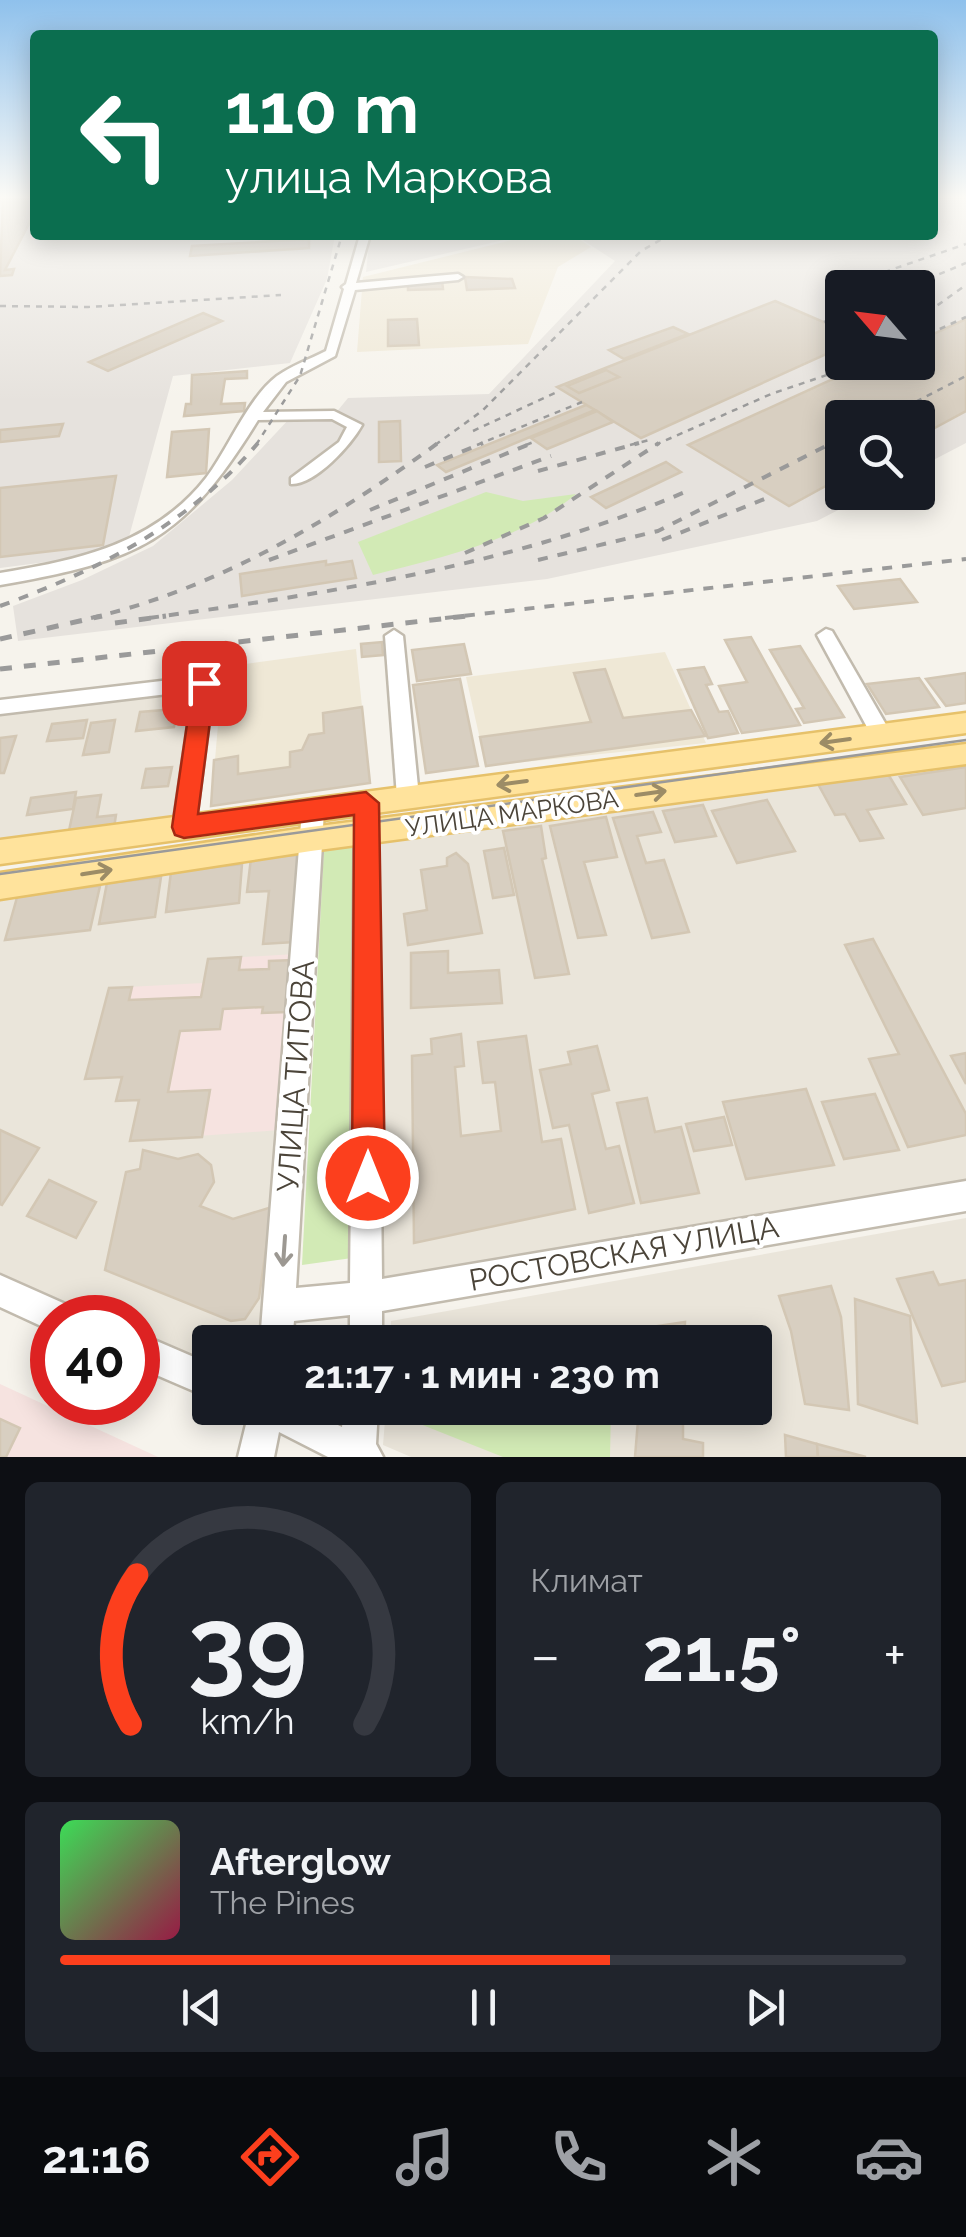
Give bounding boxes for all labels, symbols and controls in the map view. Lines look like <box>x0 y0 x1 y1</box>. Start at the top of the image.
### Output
text: 110 m <box>225 67 419 149</box>
icon: left <box>60 70 190 200</box>
text: улица Маркова <box>225 151 553 204</box>
north arrow <box>825 270 935 380</box>
map controls <box>825 270 935 510</box>
button: search <box>825 400 935 510</box>
pin <box>162 641 247 726</box>
icon: arrive <box>177 656 232 711</box>
one-way arrow <box>819 732 851 750</box>
one-way arrow <box>497 775 529 793</box>
street label: УЛИЦА МАРКОВА <box>404 783 620 843</box>
one-way arrow <box>634 784 666 802</box>
one-way arrow <box>80 863 112 881</box>
street label: УЛИЦА ТИТОВА <box>270 959 321 1193</box>
position arrow <box>316 1126 420 1230</box>
street label: РОСТОВСКАЯ УЛИЦА <box>466 1209 781 1298</box>
one-way arrow <box>274 1234 293 1266</box>
speed limit sign: 40 <box>30 1295 160 1425</box>
text: 21:17 · 1 мин · 230 m <box>304 1352 660 1397</box>
text: Климат <box>531 1562 643 1599</box>
text: 39 <box>188 1584 307 1706</box>
text: 21.5° <box>642 1610 801 1699</box>
text: − <box>531 1623 560 1688</box>
text: + <box>883 1623 906 1688</box>
text: km/h <box>201 1700 295 1742</box>
text: Afterglow <box>210 1839 391 1884</box>
text: The Pines <box>210 1884 355 1921</box>
icon: previous <box>174 1980 229 2035</box>
icon: pause <box>456 1980 511 2035</box>
icon: next <box>738 1980 793 2035</box>
icon: directions <box>235 2122 305 2192</box>
icon: music <box>390 2122 460 2192</box>
icon: phone <box>544 2122 614 2192</box>
icon: climate <box>699 2122 769 2192</box>
icon: car <box>854 2122 924 2192</box>
text: 21:16 <box>42 2131 151 2184</box>

